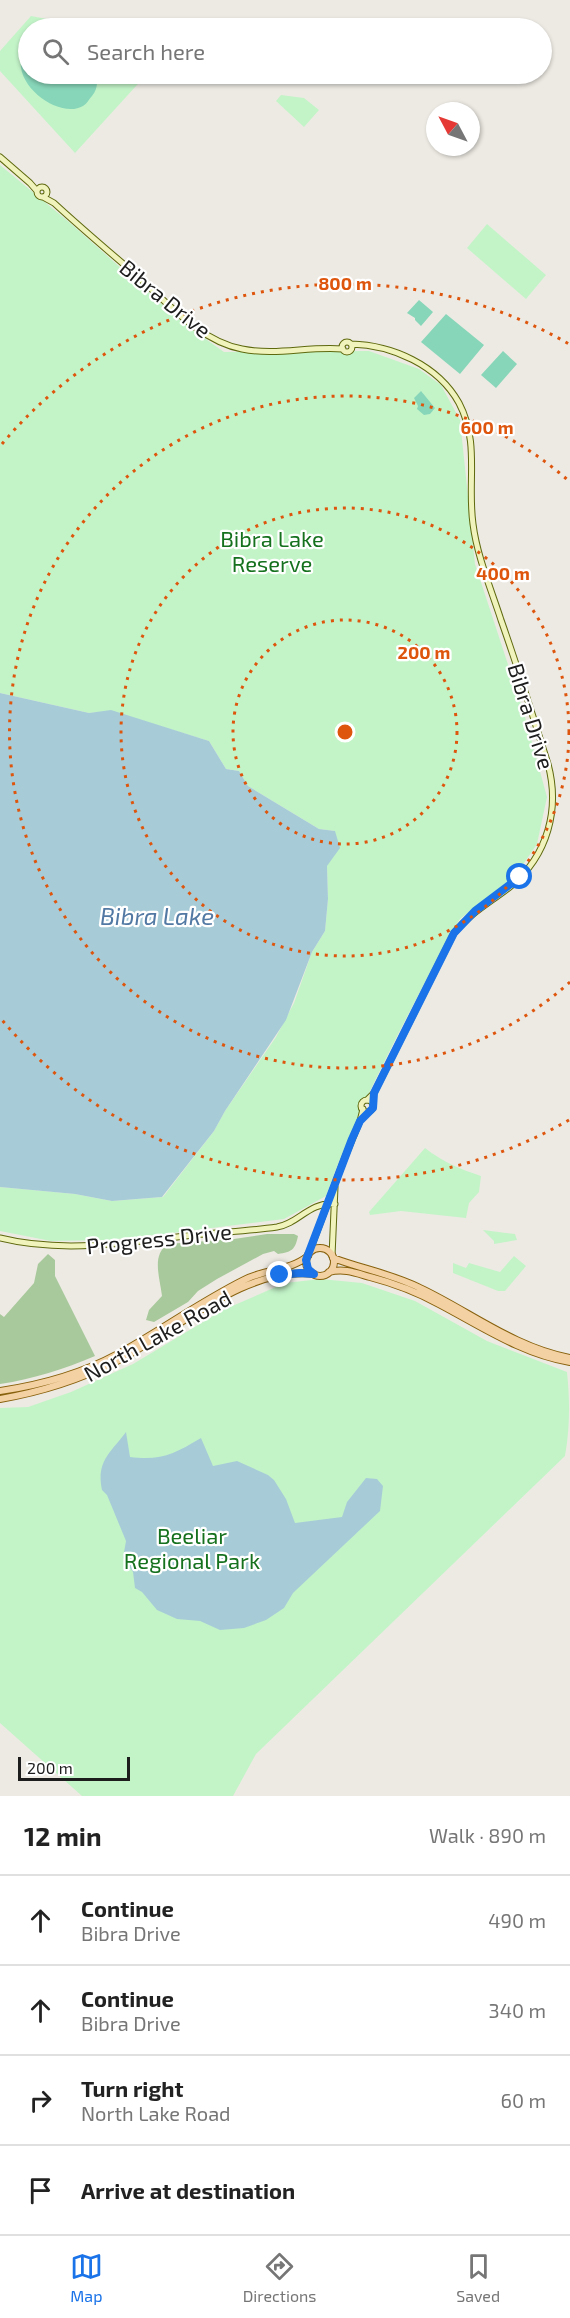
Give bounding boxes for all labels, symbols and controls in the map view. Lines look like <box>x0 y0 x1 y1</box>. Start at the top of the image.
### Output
search box <box>18 18 552 84</box>
icon: search <box>39 35 72 68</box>
text: Search here <box>87 38 205 64</box>
north arrow <box>426 102 480 156</box>
street label: Bibra Drive <box>115 253 217 343</box>
text: 800 m <box>318 272 372 294</box>
text: 600 m <box>460 416 514 438</box>
park label: Bibra Lake Reserve <box>220 525 324 576</box>
text: 400 m <box>476 562 530 584</box>
text: 200 m <box>398 641 450 663</box>
street label: Bibra Drive <box>504 660 560 772</box>
centre of rings <box>335 722 355 742</box>
route start <box>506 863 532 889</box>
water label: Bibra Lake <box>100 901 214 930</box>
street label: Progress Drive <box>85 1217 233 1259</box>
route end <box>266 1261 292 1287</box>
street label: North Lake Road <box>79 1284 235 1386</box>
park label: Beeliar Regional Park <box>124 1522 260 1573</box>
scale bar <box>18 1754 130 1782</box>
text: 200 m <box>27 1758 73 1777</box>
text: 12 min <box>24 1820 102 1851</box>
text: Walk · 890 m <box>429 1823 546 1847</box>
text: Continue <box>81 1895 174 1921</box>
icon: ahead <box>24 1904 57 1937</box>
text: 490 m <box>488 1908 546 1932</box>
text: Bibra Drive <box>81 1921 181 1945</box>
text: Continue <box>81 1985 174 2011</box>
icon: ahead <box>24 1994 57 2027</box>
text: 340 m <box>489 1998 546 2022</box>
text: Bibra Drive <box>81 2011 181 2035</box>
text: Turn right <box>81 2075 183 2101</box>
icon: right <box>24 2084 57 2117</box>
text: 60 m <box>501 2088 546 2112</box>
text: North Lake Road <box>81 2101 231 2125</box>
icon: arrive <box>24 2174 57 2207</box>
text: Arrive at destination <box>81 2177 295 2203</box>
tab: Map <box>70 2250 103 2305</box>
tab: Directions <box>243 2250 316 2305</box>
tab: Saved <box>456 2250 500 2305</box>

